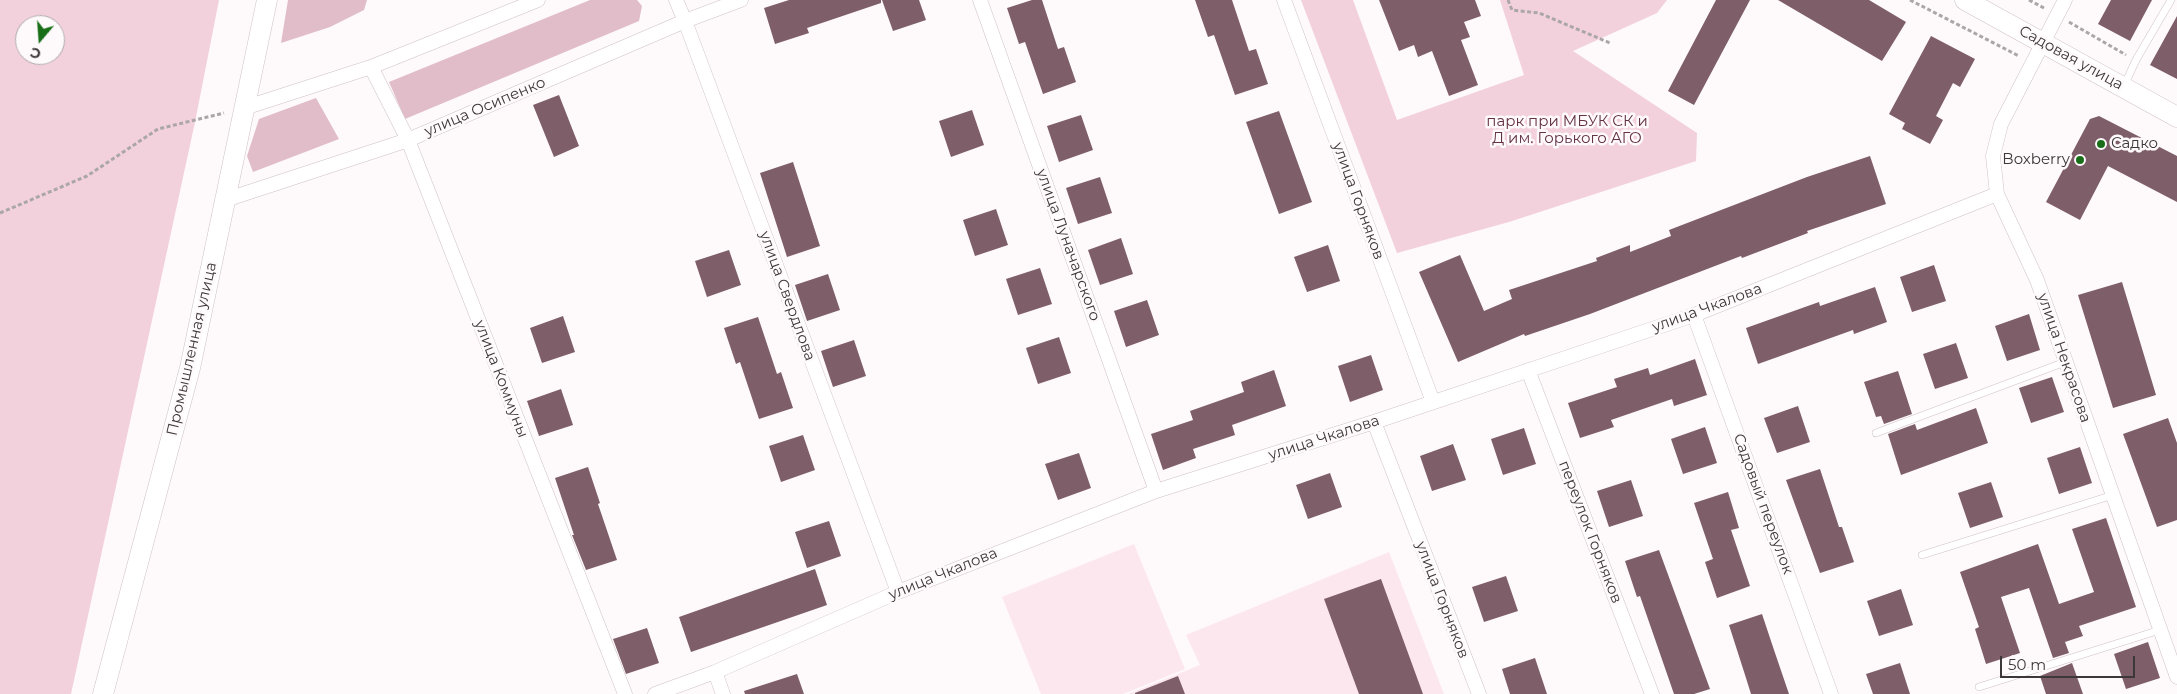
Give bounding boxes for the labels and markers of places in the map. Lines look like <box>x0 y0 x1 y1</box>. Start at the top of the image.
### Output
place label: Садко <box>2111 135 2158 153</box>
marker: Садко <box>2095 138 2107 150</box>
place label: Boxberry <box>2002 151 2070 169</box>
marker: Boxberry <box>2074 154 2086 166</box>

